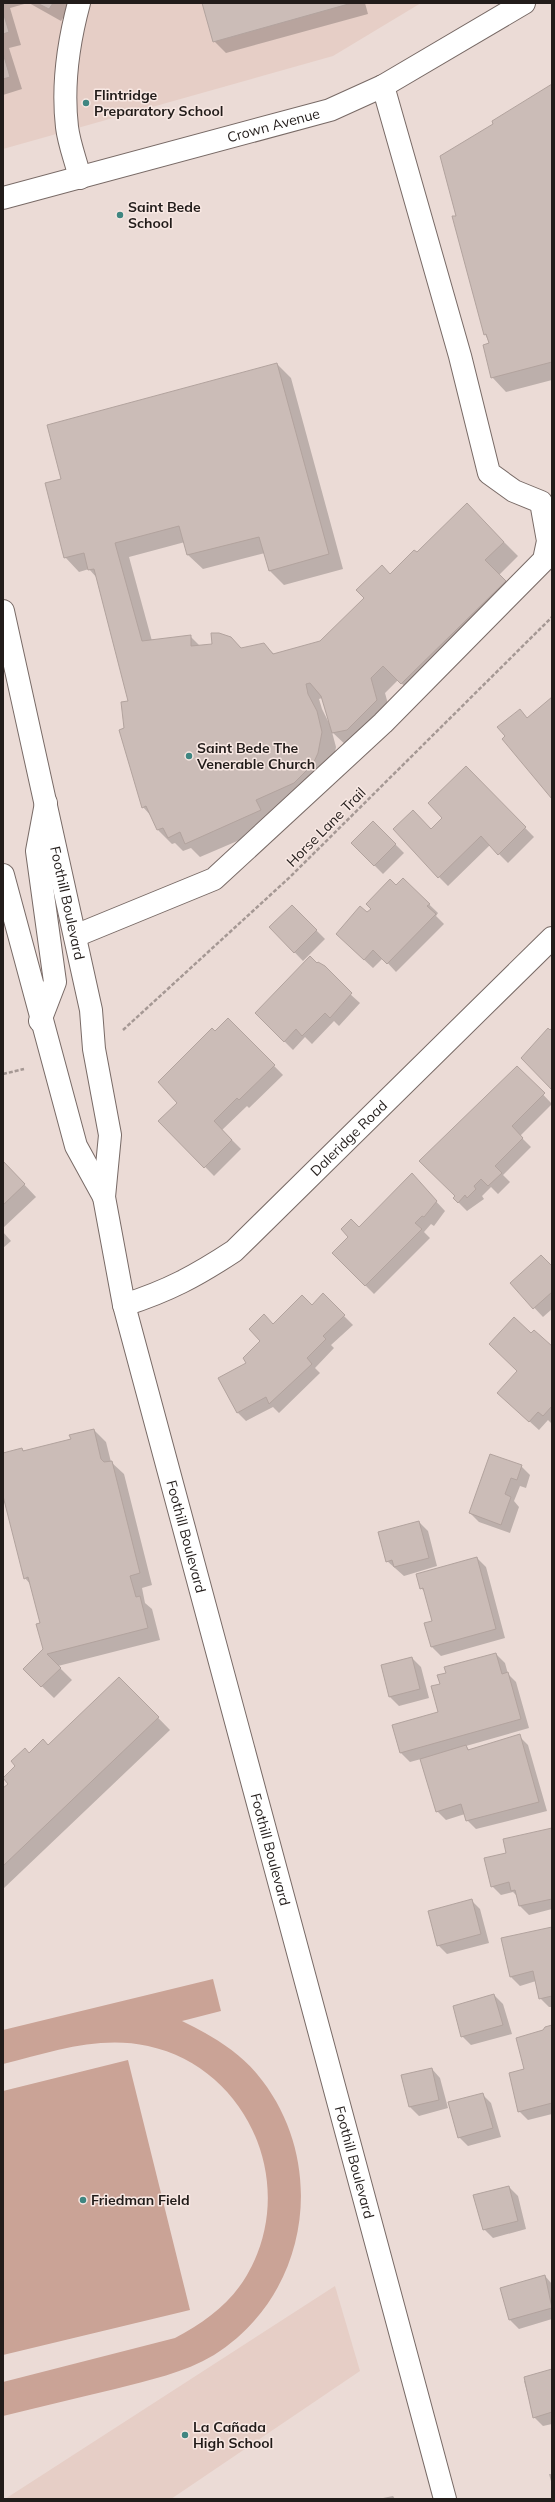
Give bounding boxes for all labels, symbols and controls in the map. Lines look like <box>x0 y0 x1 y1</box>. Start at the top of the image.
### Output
place label: Flintridge Preparatory School <box>94 86 223 120</box>
marker: Flintridge Preparatory School <box>81 98 91 108</box>
street label: Crown Avenue <box>225 104 322 146</box>
place label: Saint Bede School <box>128 198 201 232</box>
marker: Saint Bede School <box>115 210 125 220</box>
place label: Saint Bede The Venerable Church <box>196 739 315 773</box>
marker: Saint Bede The Venerable Church <box>184 751 194 761</box>
street label: Horse Lane Trail <box>283 784 369 870</box>
street label: Foothill Boulevard <box>46 844 89 962</box>
street label: Daleridge Road <box>307 1096 391 1180</box>
street label: Foothill Boulevard <box>162 1478 210 1595</box>
street label: Foothill Boulevard <box>247 1791 294 1908</box>
street label: Foothill Boulevard <box>331 2104 378 2221</box>
place label: Friedman Field <box>91 2191 190 2209</box>
marker: Friedman Field <box>78 2195 88 2205</box>
place label: La Cañada High School <box>193 2418 273 2452</box>
marker: La Cañada High School <box>180 2430 190 2440</box>

